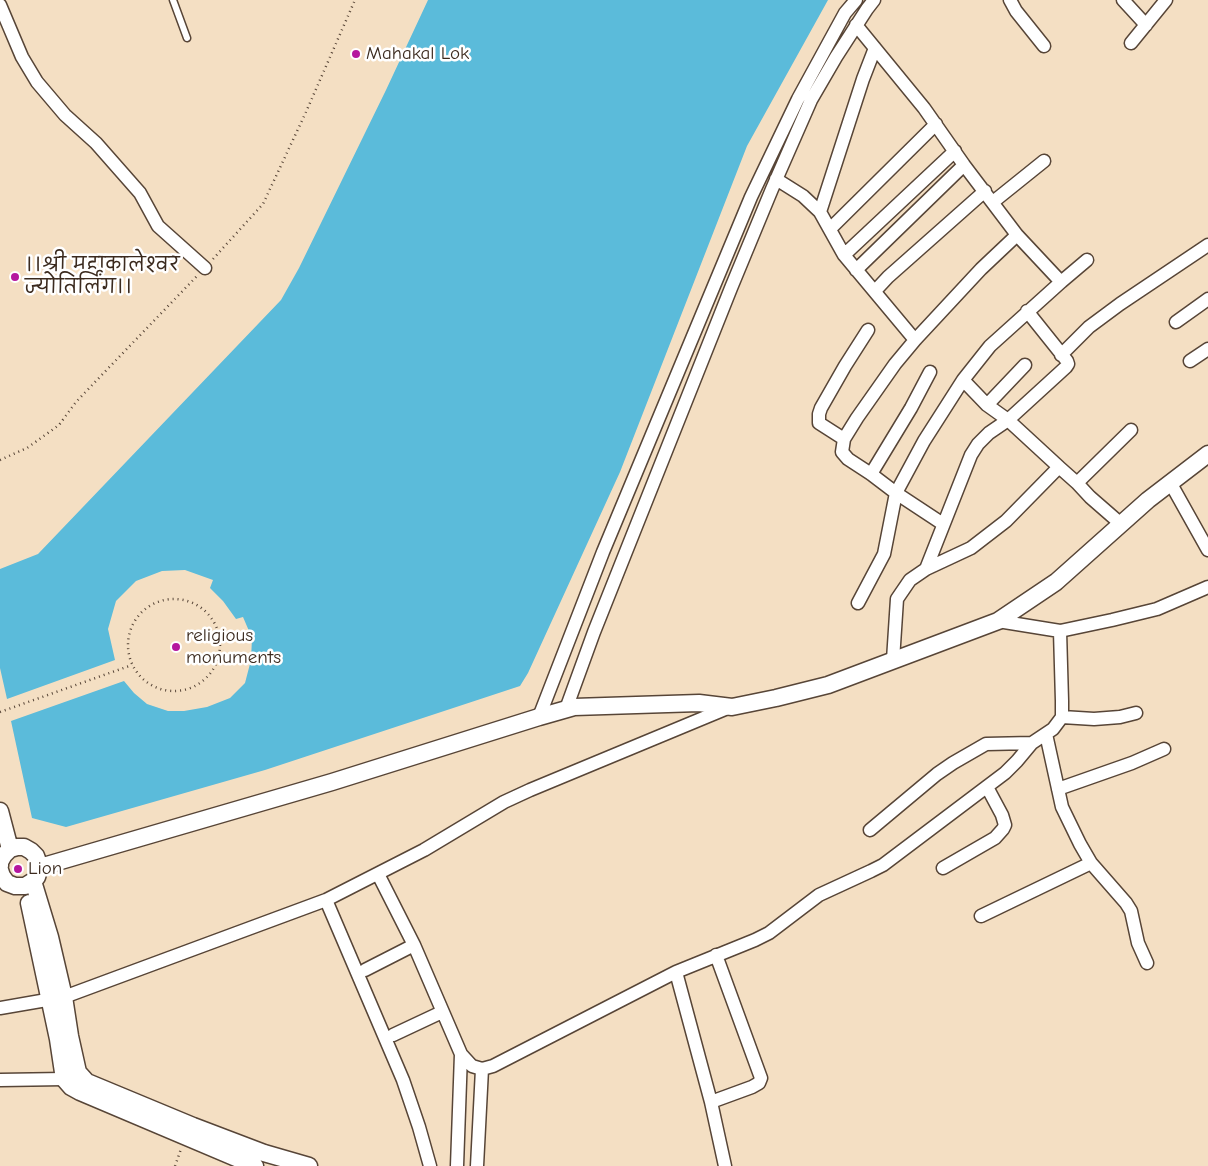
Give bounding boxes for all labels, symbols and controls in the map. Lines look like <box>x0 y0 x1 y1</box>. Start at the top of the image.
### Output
place label: Mahakal Lok <box>366 43 469 65</box>
marker: Mahakal Lok <box>350 48 362 60</box>
place label: ।।श्री महाकालेश्वर ज्योतिर्लिंग।। <box>25 255 180 299</box>
marker: ।।श्री महाकालेश्वर ज्योतिर्लिंग।। <box>9 271 21 283</box>
place label: religious monuments <box>186 625 281 669</box>
marker: religious monuments <box>170 641 182 653</box>
place label: Lion <box>28 858 62 880</box>
marker: Lion <box>12 863 24 875</box>

